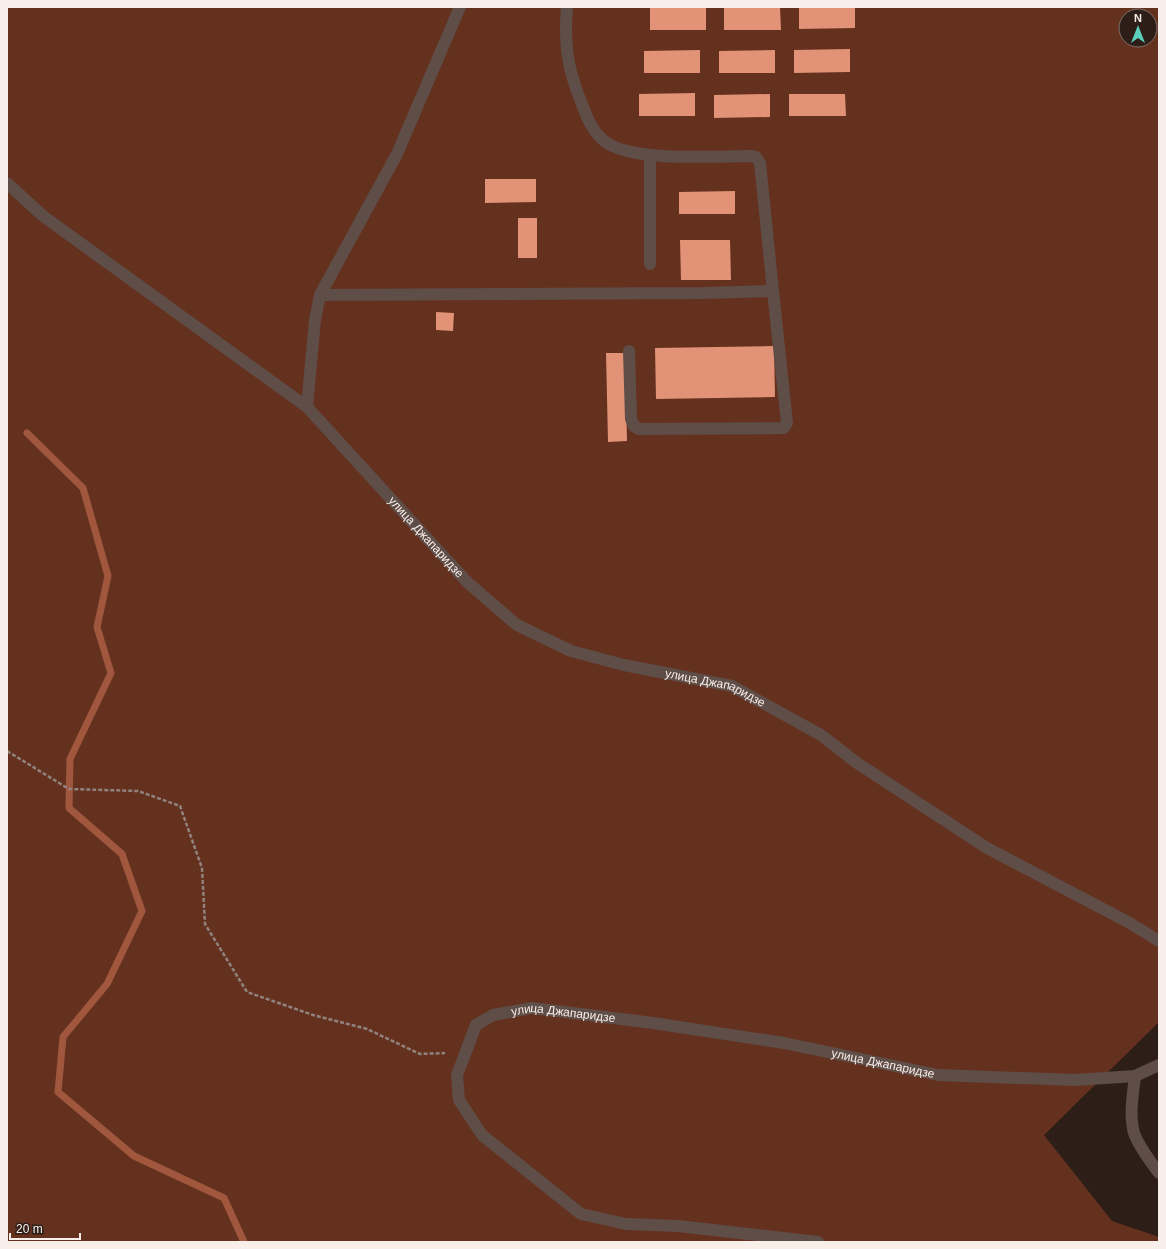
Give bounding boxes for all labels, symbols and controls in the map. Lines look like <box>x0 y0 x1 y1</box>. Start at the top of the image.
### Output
north arrow <box>1118 8 1158 48</box>
text: N <box>1134 12 1142 24</box>
street label: улица Джапаридзе <box>385 494 467 581</box>
street label: улица Джапаридзе <box>664 666 768 710</box>
street label: улица Джапаридзе <box>510 1001 616 1025</box>
street label: улица Джапаридзе <box>830 1046 936 1081</box>
scale bar <box>10 1215 80 1241</box>
text: 20 m <box>16 1222 43 1236</box>

